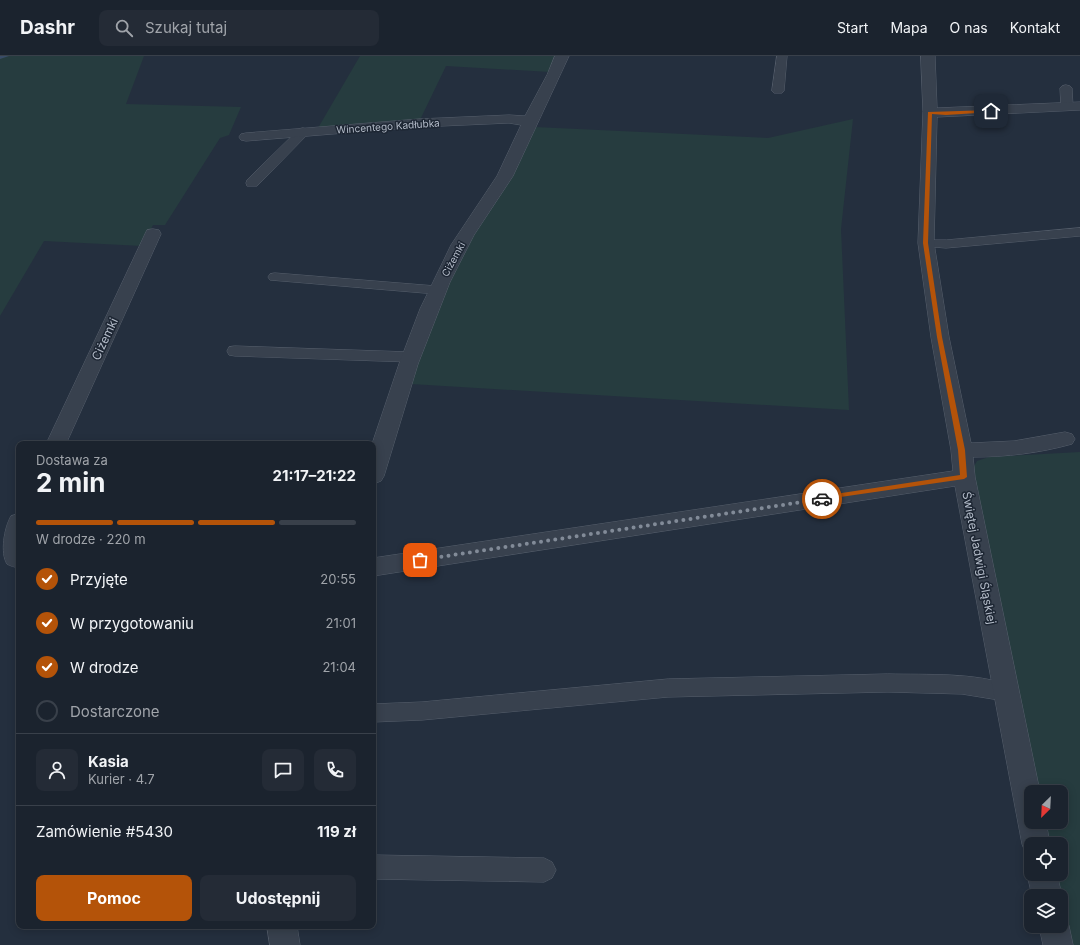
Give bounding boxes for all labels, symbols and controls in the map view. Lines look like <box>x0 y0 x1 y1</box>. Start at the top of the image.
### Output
search box <box>99 10 379 46</box>
text: Dashr <box>20 16 75 39</box>
icon: search <box>113 17 135 39</box>
text: Szukaj tutaj <box>145 18 227 37</box>
text: Start <box>837 19 868 36</box>
text: Mapa <box>890 19 928 36</box>
text: O nas <box>950 19 988 36</box>
text: Kontakt <box>1010 19 1060 36</box>
pin <box>974 94 1008 128</box>
icon: home <box>980 100 1002 122</box>
street label: Wincentego Kadłubka <box>336 116 440 136</box>
street label: Ciżemki <box>439 240 467 278</box>
street label: Ciżemki <box>88 315 121 362</box>
text: Dostawa za <box>36 452 108 468</box>
text: 21:17–21:22 <box>273 466 356 485</box>
text: 2 min <box>36 467 106 498</box>
courier <box>802 479 842 519</box>
icon: car <box>811 488 833 510</box>
street label: Świętej Jadwigi Śląskiej <box>959 490 1000 626</box>
text: W drodze · 220 m <box>36 531 146 547</box>
pin <box>403 543 437 577</box>
icon: bag <box>409 549 431 571</box>
icon: check <box>36 568 58 590</box>
text: Przyjęte <box>70 570 128 589</box>
text: 20:55 <box>320 571 356 587</box>
icon: check <box>36 612 58 634</box>
text: W przygotowaniu <box>70 614 194 633</box>
text: 21:01 <box>326 615 356 631</box>
icon: check <box>36 656 58 678</box>
text: W drodze <box>70 658 139 677</box>
text: 21:04 <box>322 659 356 675</box>
text: Dostarczone <box>70 702 160 721</box>
button: person <box>36 749 78 791</box>
button: chat <box>262 749 304 791</box>
button: phone <box>314 749 356 791</box>
text: Kasia <box>88 752 129 771</box>
text: Kurier · 4.7 <box>88 771 155 787</box>
north arrow <box>1024 785 1068 829</box>
map controls <box>1024 785 1068 933</box>
text: Zamówienie #5430 <box>36 822 173 841</box>
text: 119 zł <box>317 822 356 841</box>
button: locate <box>1024 837 1068 881</box>
button: Pomoc <box>36 875 192 921</box>
button: Udostępnij <box>200 875 356 921</box>
button: layers <box>1024 889 1068 933</box>

